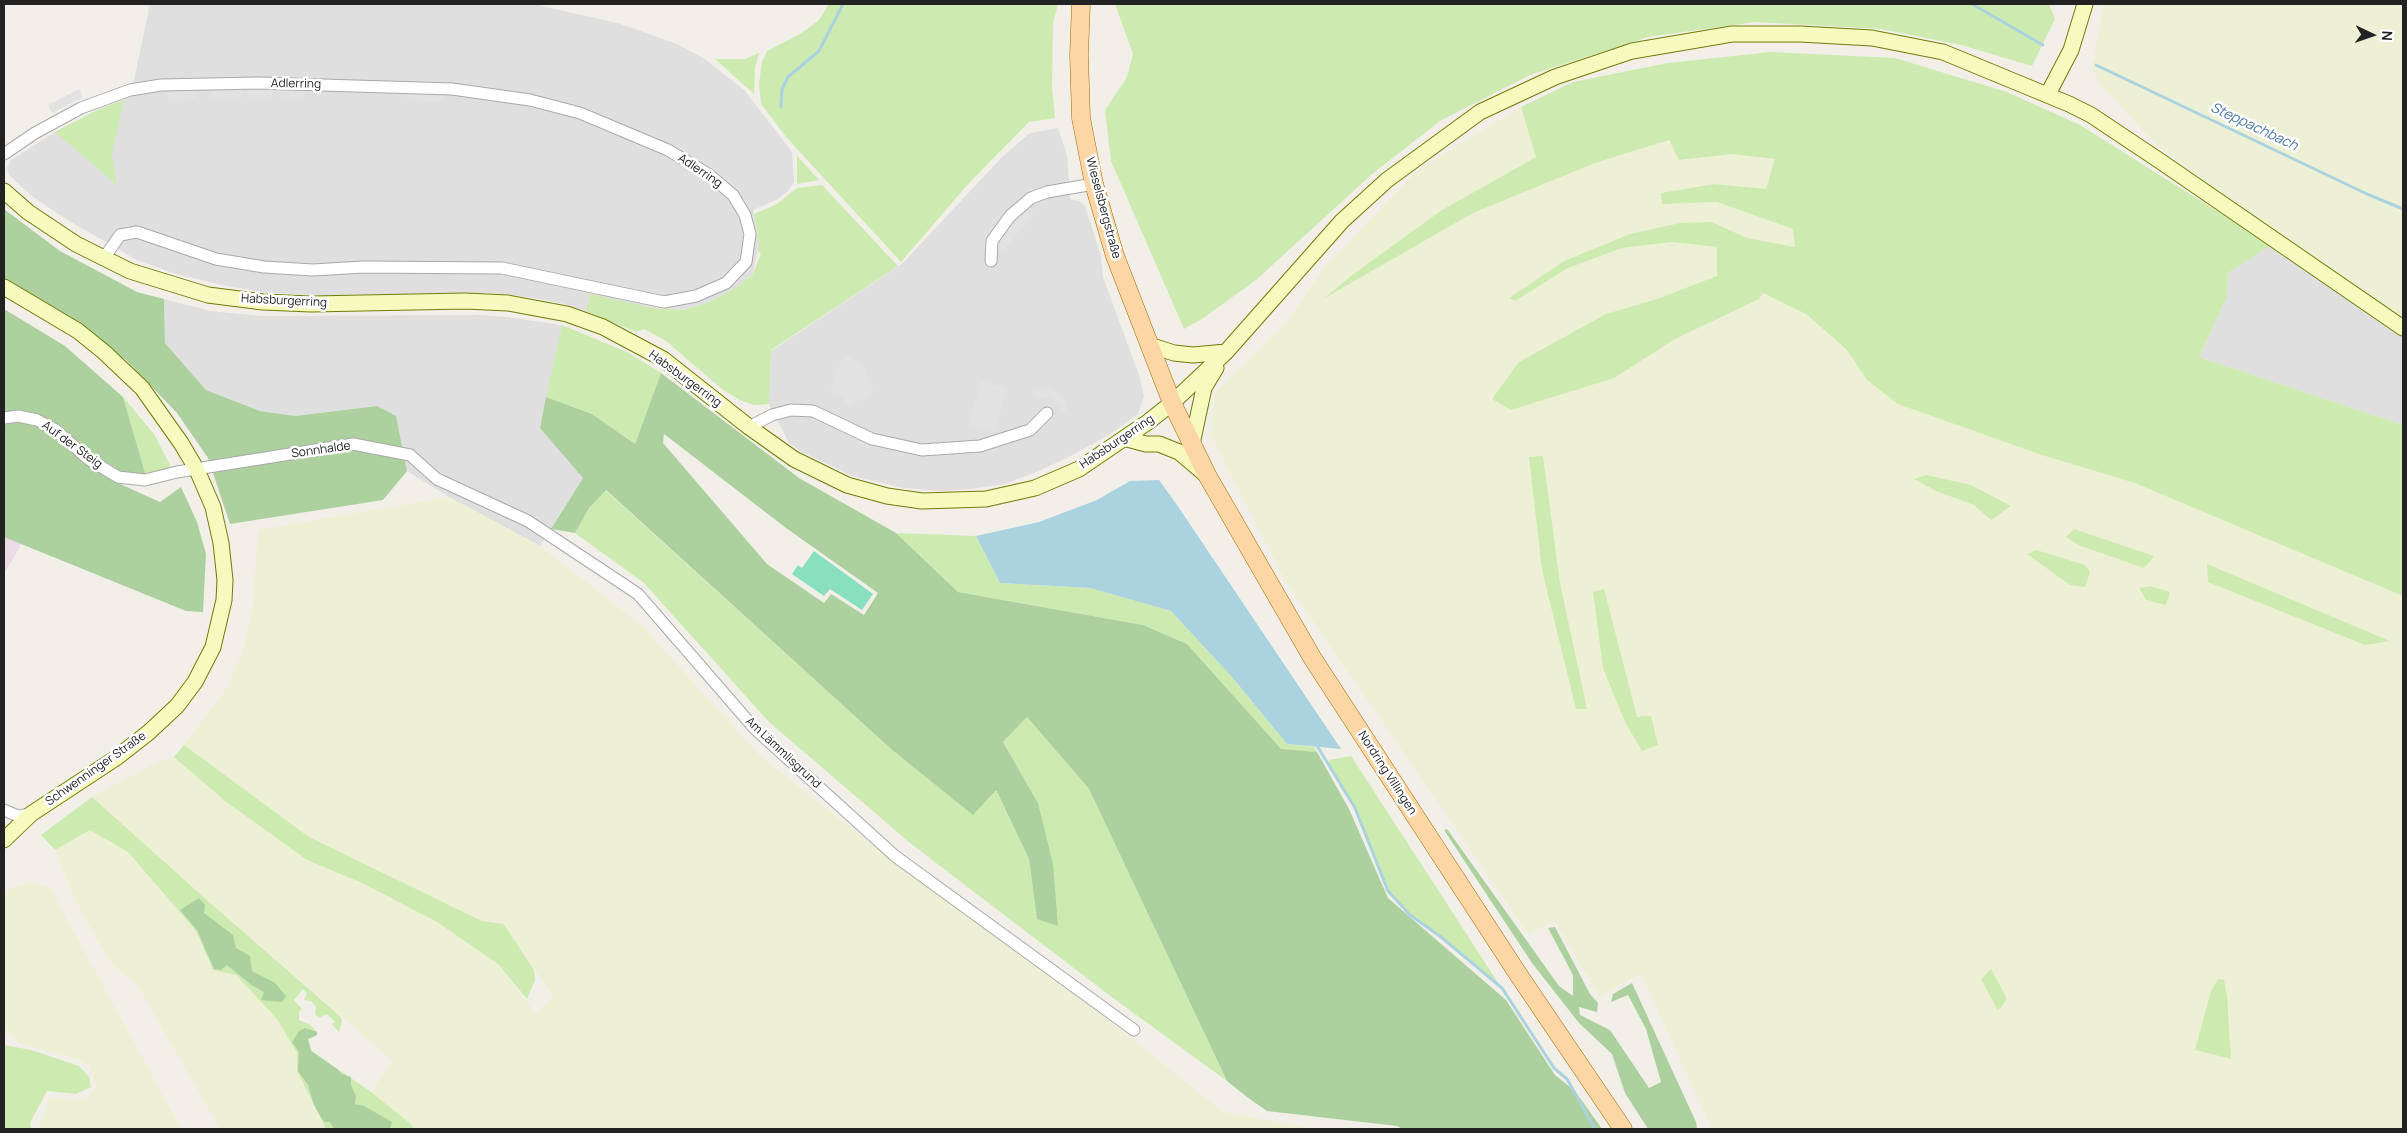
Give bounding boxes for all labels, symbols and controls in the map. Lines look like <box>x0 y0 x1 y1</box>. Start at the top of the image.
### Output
north arrow <box>2347 10 2397 60</box>
text: N <box>2378 30 2397 41</box>
street label: Adlerring <box>271 76 321 92</box>
water label: Steppachbach <box>2208 99 2300 155</box>
street label: Adlerring <box>675 151 725 191</box>
street label: Wieselsbergstraße <box>1083 156 1123 260</box>
street label: Habsburgerring <box>241 292 327 310</box>
street label: Habsburgerring <box>646 348 724 410</box>
street label: Habsburgerring <box>1077 412 1157 472</box>
street label: Auf der Steig <box>39 418 105 472</box>
street label: Sonnhalde <box>291 439 351 461</box>
street label: Am Lämmlisgrund <box>742 714 824 792</box>
street label: Nordring Villingen <box>1355 728 1419 818</box>
street label: Schwenninger Straße <box>43 729 149 809</box>

